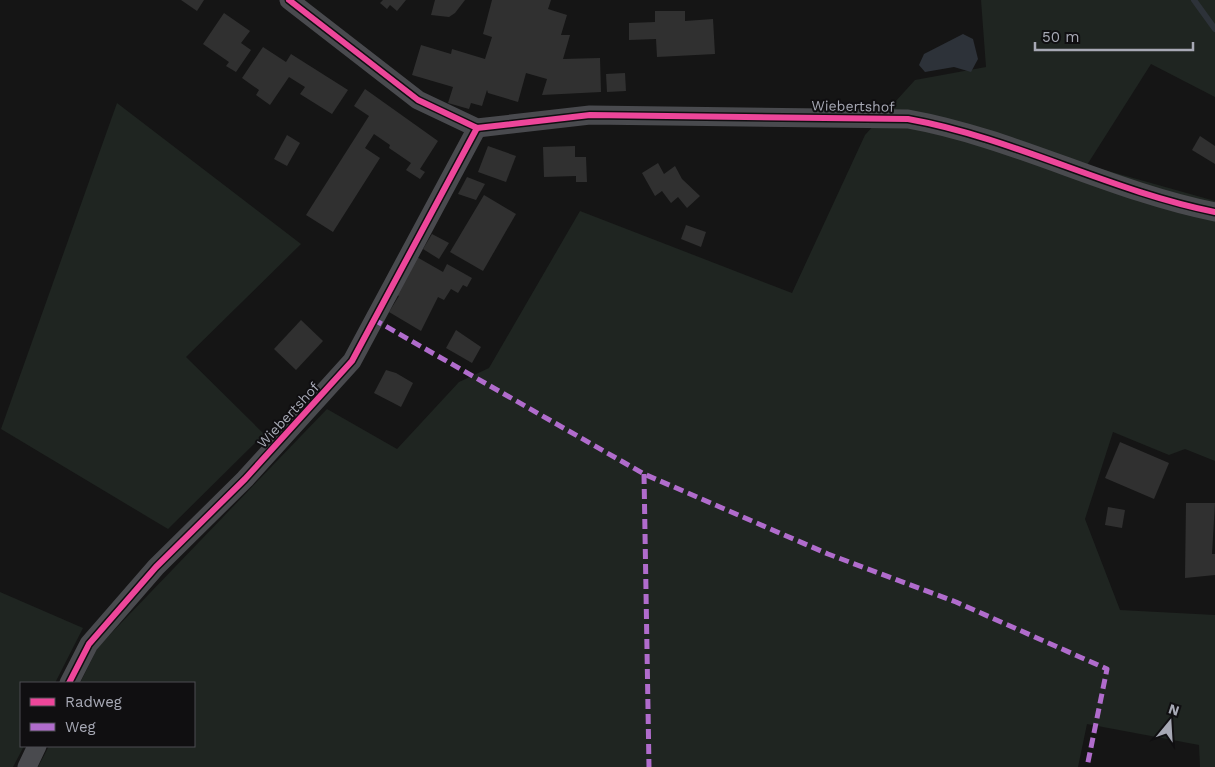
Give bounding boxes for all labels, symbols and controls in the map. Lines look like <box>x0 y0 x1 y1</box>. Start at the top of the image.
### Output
scale bar <box>1035 20 1192 52</box>
text: 50 m <box>1042 28 1079 46</box>
street label: Wiebertshof <box>811 97 895 115</box>
street label: Wiebertshof <box>254 379 323 451</box>
legend <box>20 682 195 747</box>
text: Radweg <box>65 693 122 711</box>
north arrow <box>1145 697 1195 747</box>
text: N <box>1167 700 1181 719</box>
text: Weg <box>65 718 96 736</box>

